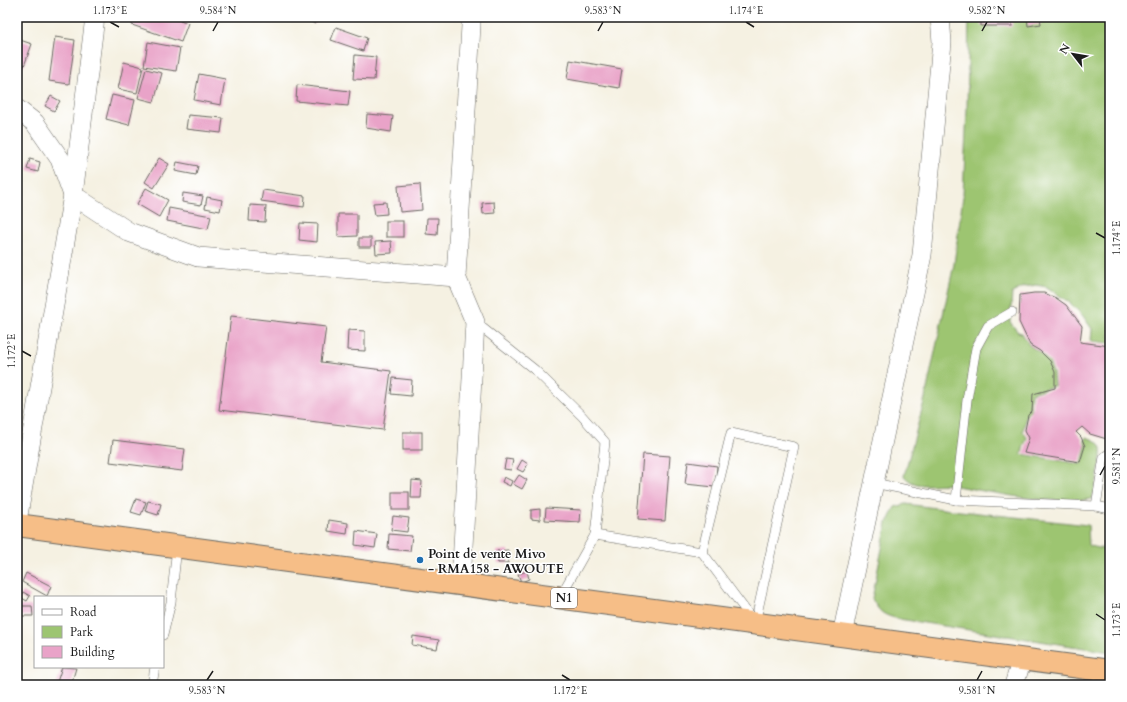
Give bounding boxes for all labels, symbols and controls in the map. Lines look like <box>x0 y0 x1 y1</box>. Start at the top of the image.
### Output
text: 1.173°E <box>93 4 127 18</box>
text: 9.584°N <box>200 4 237 18</box>
text: 9.583°N <box>585 4 622 18</box>
text: 1.174°E <box>729 4 763 18</box>
text: 9.582°N <box>969 4 1006 18</box>
north arrow <box>1053 34 1093 74</box>
text: N <box>1056 41 1074 57</box>
text: 1.174°E <box>1110 221 1124 255</box>
text: 1.172°E <box>5 334 19 368</box>
text: 9.581°N <box>1110 447 1124 484</box>
place label: Point de vente Mivo - RMA158 - AWOUTE <box>428 545 564 578</box>
marker: Point de vente Mivo - RMA158 - AWOUTE <box>415 555 425 565</box>
road number: N1 <box>551 588 577 608</box>
legend <box>34 596 164 668</box>
text: 1.173°E <box>1110 603 1124 637</box>
text: Road <box>70 604 97 620</box>
text: Park <box>70 624 94 640</box>
text: Building <box>70 644 115 660</box>
text: 9.583°N <box>189 684 226 698</box>
text: 1.172°E <box>553 684 587 698</box>
text: 9.581°N <box>959 684 996 698</box>

